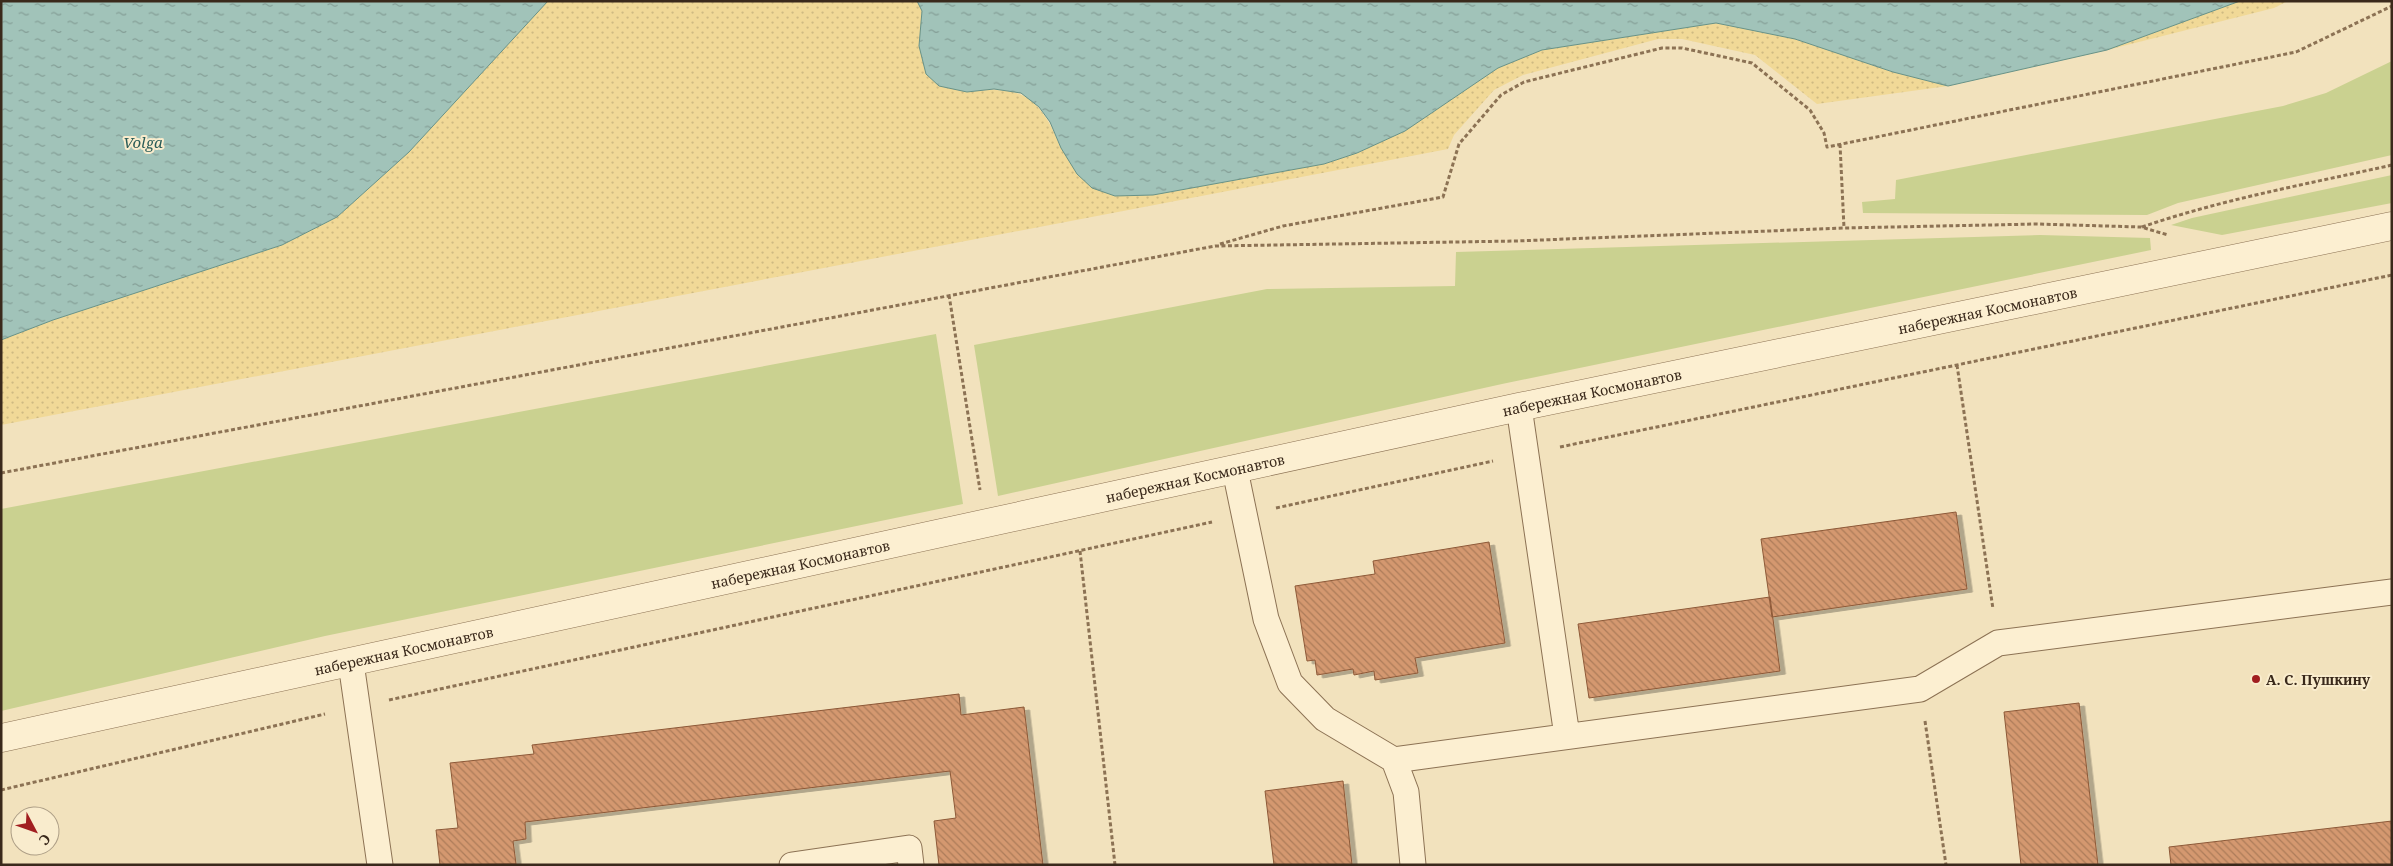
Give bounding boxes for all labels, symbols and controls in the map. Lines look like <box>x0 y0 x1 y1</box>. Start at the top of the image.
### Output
water label: Volga <box>123 132 163 152</box>
street label: набережная Космонавтов <box>1896 282 2079 338</box>
street label: набережная Космонавтов <box>1500 364 1683 420</box>
street label: набережная Космонавтов <box>1104 449 1286 506</box>
street label: набережная Космонавтов <box>709 535 892 592</box>
street label: набережная Космонавтов <box>312 621 495 679</box>
place label: А. С. Пушкину <box>2266 670 2371 689</box>
marker: А. С. Пушкину <box>2250 673 2262 685</box>
north arrow <box>10 806 60 856</box>
text: С <box>35 830 55 850</box>

